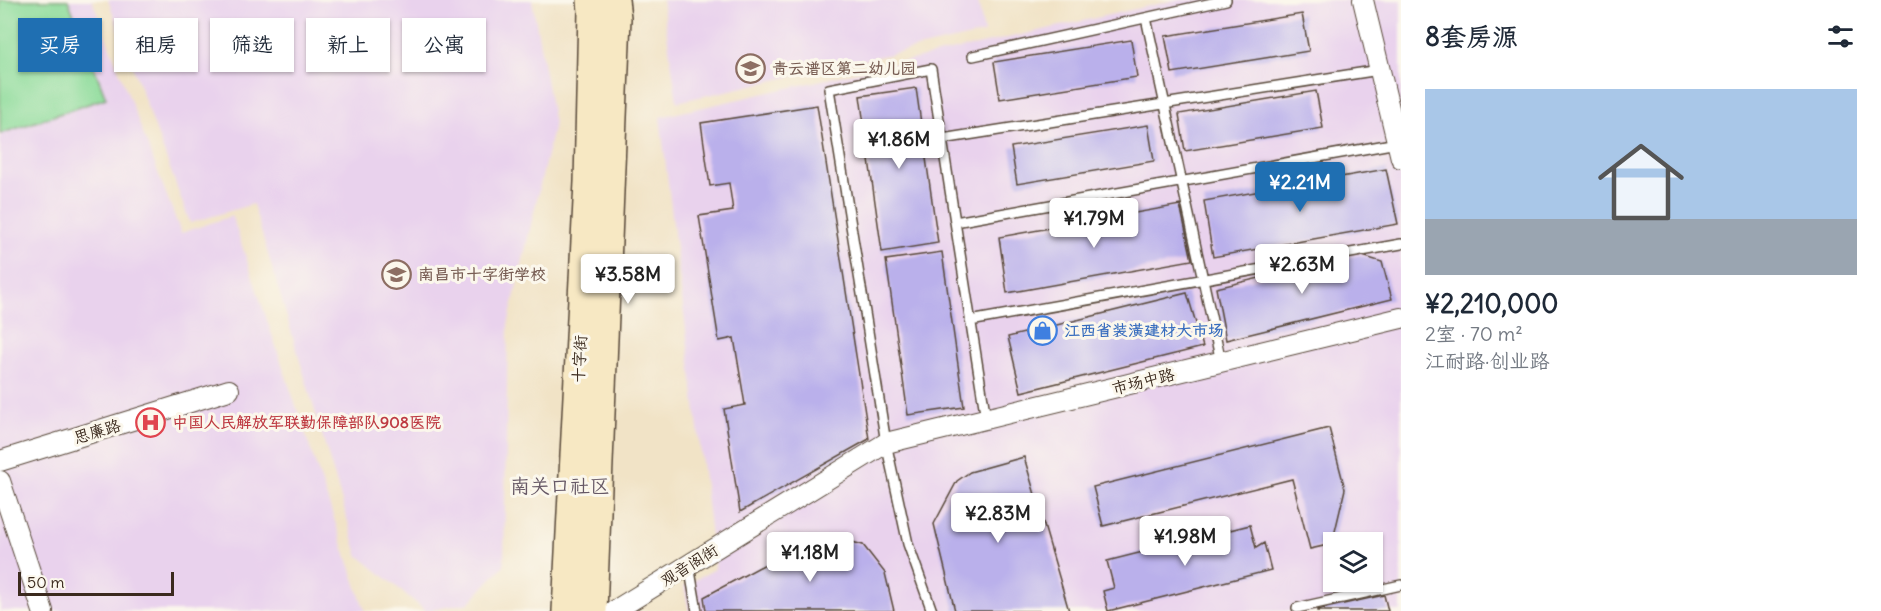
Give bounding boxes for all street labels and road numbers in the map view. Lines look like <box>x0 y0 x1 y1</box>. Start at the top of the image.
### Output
street label: 十字街 <box>568 335 590 383</box>
street label: 市场中路 <box>1110 364 1176 398</box>
street label: 思廉路 <box>71 414 123 448</box>
street label: 观音阁街 <box>657 540 721 590</box>

